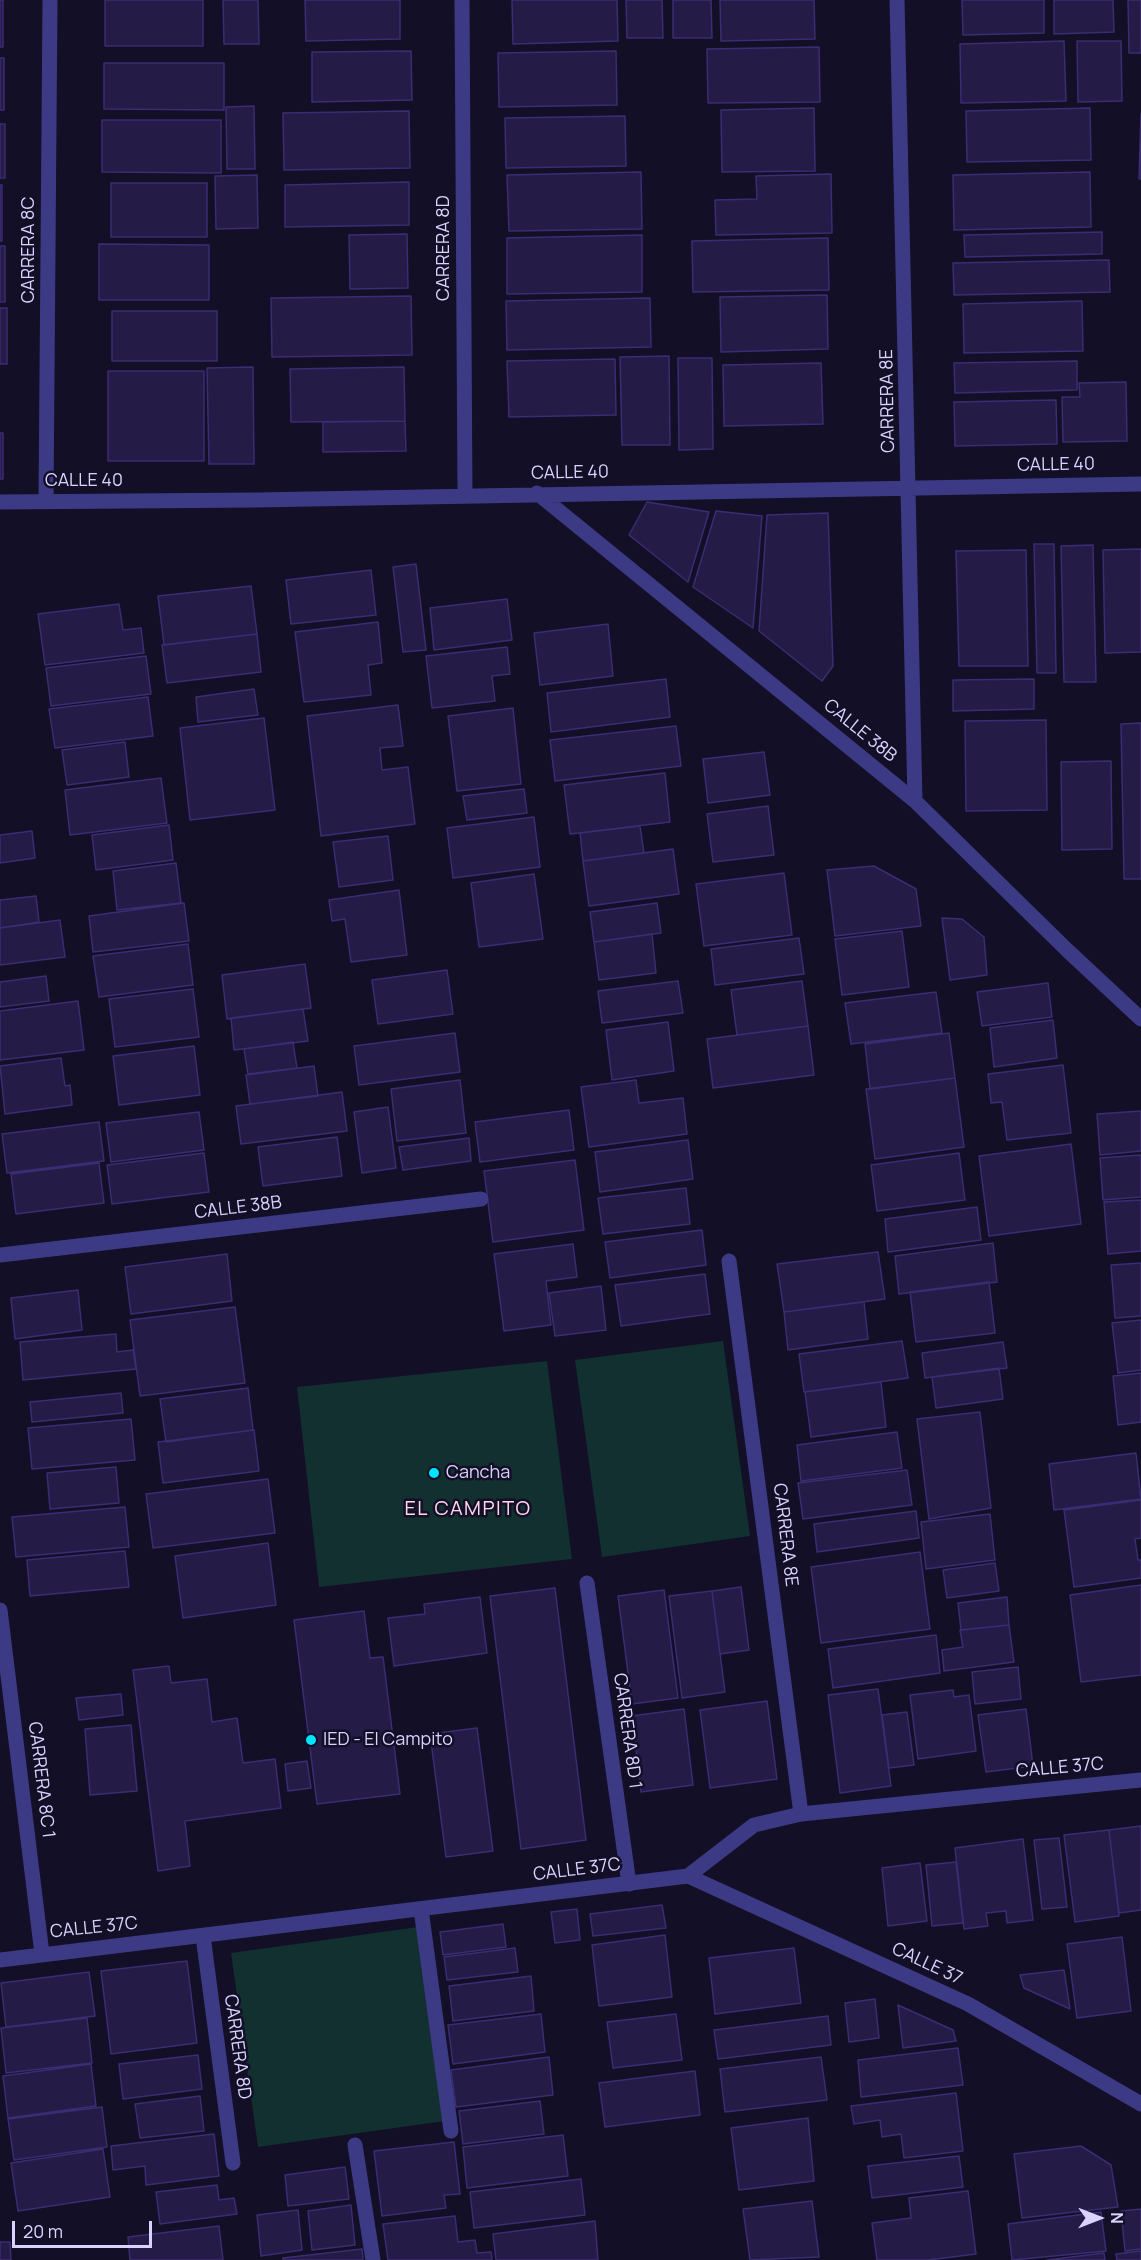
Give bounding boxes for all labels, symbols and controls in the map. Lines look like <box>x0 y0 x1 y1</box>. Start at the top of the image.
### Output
street label: CARRERA 8D <box>433 195 455 301</box>
street label: CARRERA 8C <box>18 197 40 303</box>
street label: CARRERA 8E <box>876 349 900 453</box>
street label: CALLE 40 <box>1017 454 1095 476</box>
street label: CALLE 40 <box>531 462 609 484</box>
street label: CALLE 40 <box>45 470 123 492</box>
street label: CALLE 38B <box>819 695 901 767</box>
street label: CALLE 38B <box>193 1192 283 1224</box>
place label: Cancha <box>446 1462 510 1484</box>
marker: Cancha <box>427 1466 441 1480</box>
street label: CARRERA 8E <box>768 1482 802 1588</box>
district label: EL CAMPITO <box>404 1497 532 1521</box>
street label: CARRERA 8D 1 <box>608 1672 646 1790</box>
street label: CARRERA 8C 1 <box>23 1721 59 1839</box>
place label: IED - El Campito <box>323 1729 453 1751</box>
marker: IED - El Campito <box>304 1733 318 1747</box>
street label: CALLE 37C <box>1015 1753 1105 1783</box>
street label: CALLE 37C <box>532 1854 622 1886</box>
street label: CALLE 37C <box>49 1913 139 1943</box>
street label: CALLE 37 <box>888 1938 966 1990</box>
street label: CARRERA 8D <box>219 1993 255 2101</box>
north arrow <box>1069 2188 1129 2248</box>
scale bar <box>15 2209 154 2247</box>
text: N <box>1106 2212 1128 2224</box>
text: 20 m <box>23 2219 63 2243</box>

